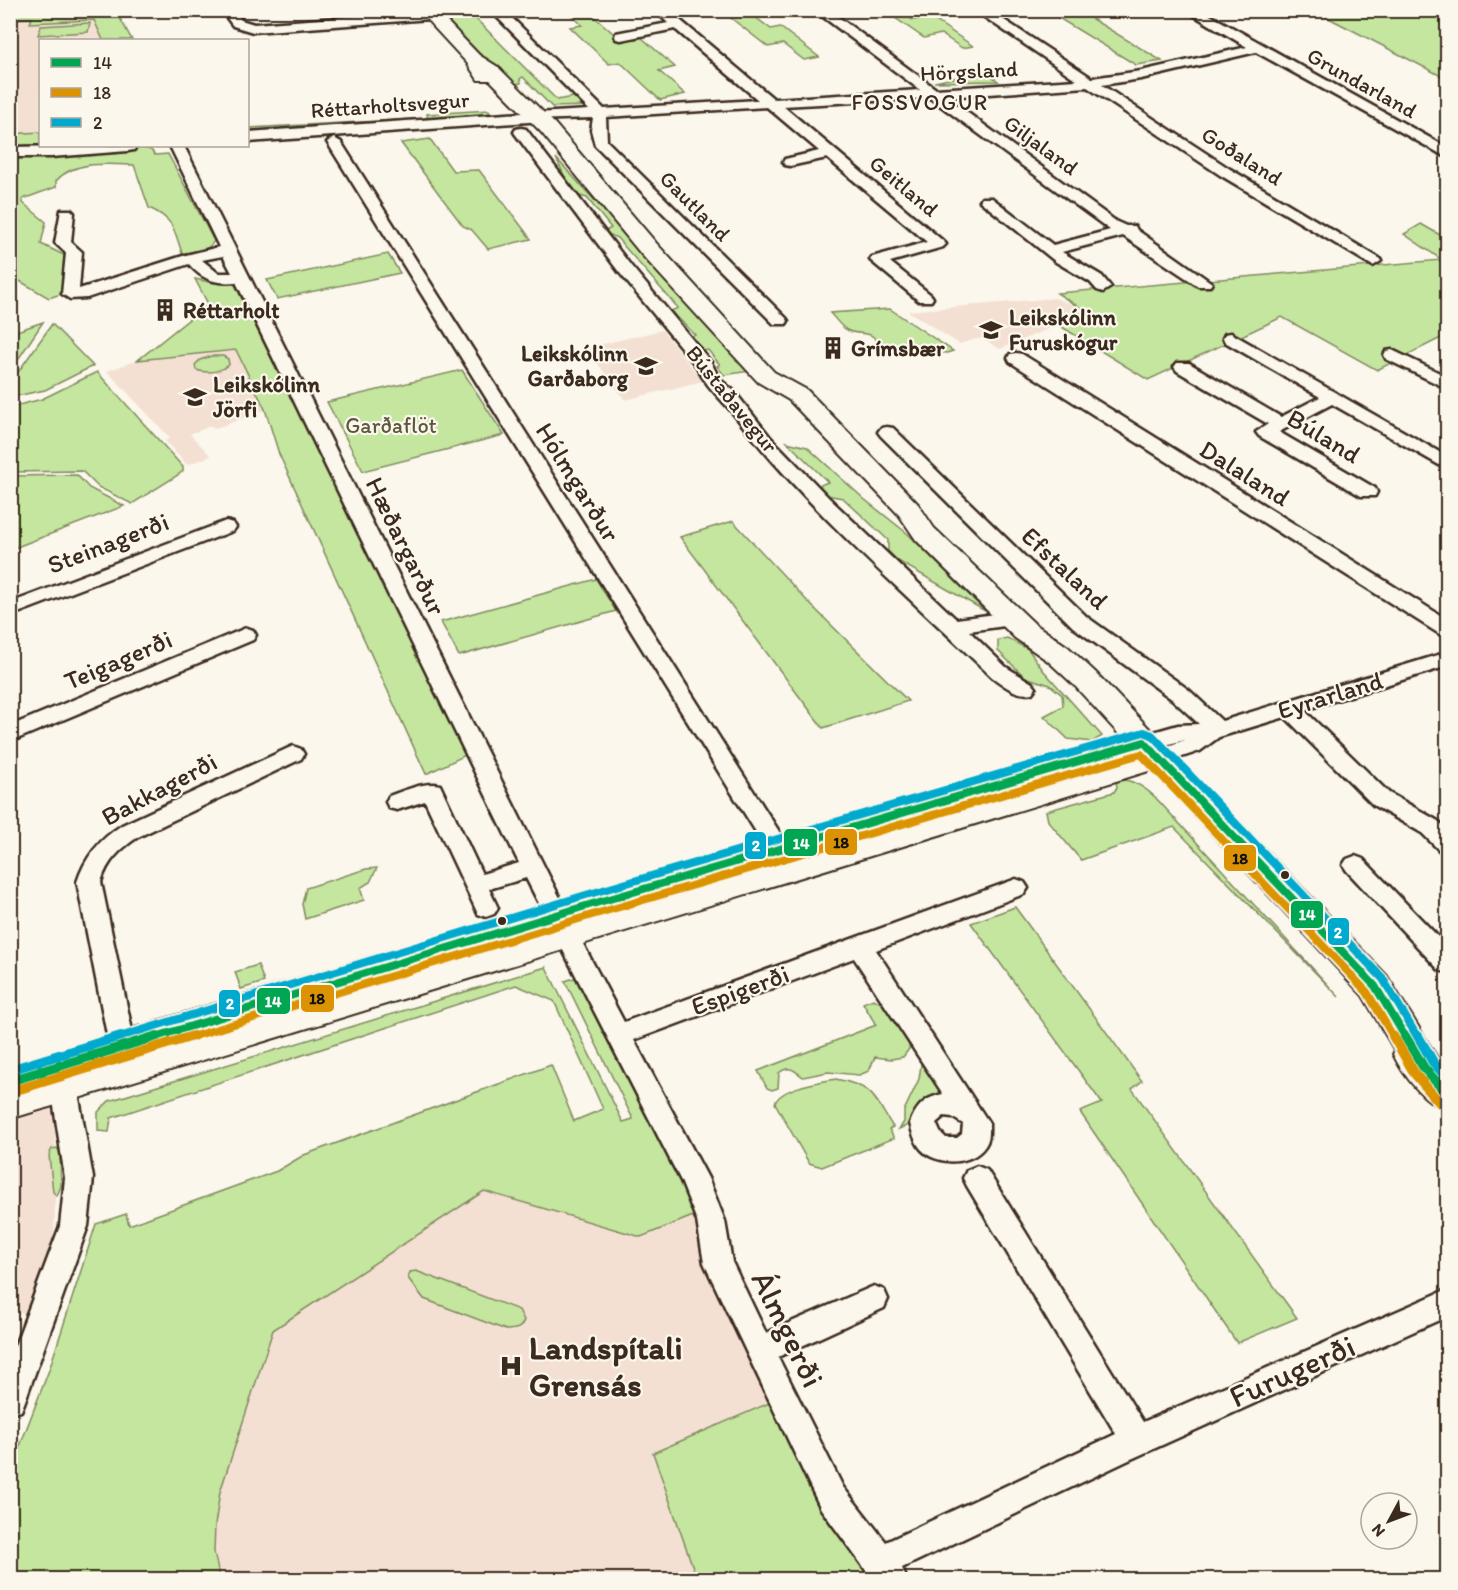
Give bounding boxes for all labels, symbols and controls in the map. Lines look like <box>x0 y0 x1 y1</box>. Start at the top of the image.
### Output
legend <box>39 39 249 147</box>
street label: Grundarland <box>1302 42 1422 124</box>
text: 14 <box>93 52 112 74</box>
street label: Hörgsland <box>920 55 1019 87</box>
text: 18 <box>93 82 111 104</box>
street label: Réttarholtsvegur <box>310 86 471 124</box>
district label: FOSSVOGUR <box>851 89 989 116</box>
street label: Giljaland <box>999 109 1084 181</box>
text: 2 <box>93 112 103 134</box>
street label: Goðaland <box>1197 121 1287 191</box>
street label: Geitland <box>864 149 944 223</box>
street label: Gautland <box>654 165 736 247</box>
building icon: Réttarholt <box>152 297 178 323</box>
place label: Réttarholt <box>183 297 280 324</box>
place label: Leikskólinn Furuskógur <box>1009 304 1118 356</box>
school or university icon: Leikskólinn Furuskógur <box>978 317 1004 343</box>
building icon: Grímsbær <box>820 335 846 361</box>
place label: Grímsbær <box>851 335 945 362</box>
place label: Leikskólinn Garðaborg <box>521 340 629 392</box>
street label: Bústaðavegur <box>680 340 784 459</box>
school or university icon: Leikskólinn Garðaborg <box>633 353 659 379</box>
place label: Leikskólinn Jörfi <box>212 371 321 423</box>
school or university icon: Leikskólinn Jörfi <box>182 384 208 410</box>
street label: Búland <box>1281 402 1367 470</box>
park label: Garðaflöt <box>345 412 437 439</box>
street label: Hólmgarður <box>529 416 627 548</box>
street label: Dalaland <box>1194 433 1297 514</box>
street label: Hæðargarður <box>359 472 454 621</box>
street label: Steinagerði <box>43 505 173 581</box>
street label: Efstaland <box>1015 520 1115 616</box>
street label: Teigagerði <box>59 623 177 697</box>
street label: Eyrarland <box>1274 664 1386 726</box>
street label: Bakkagerði <box>96 745 222 833</box>
line badge: 14 <box>783 828 818 857</box>
line badge: 18 <box>824 828 858 856</box>
line badge: 2 <box>744 831 767 860</box>
text: 18 <box>833 833 849 852</box>
text: 14 <box>792 834 810 853</box>
text: 2 <box>752 836 761 855</box>
line badge: 18 <box>1223 844 1257 872</box>
text: 18 <box>1232 849 1248 868</box>
unlabelled marker <box>1279 869 1291 881</box>
line badge: 14 <box>1290 900 1324 929</box>
text: 14 <box>1298 905 1316 924</box>
unlabelled marker <box>496 915 508 927</box>
line badge: 2 <box>1327 917 1350 946</box>
text: 2 <box>1334 923 1343 942</box>
street label: Espigerði <box>687 958 793 1022</box>
line badge: 18 <box>300 984 335 1013</box>
line badge: 14 <box>256 987 291 1015</box>
line badge: 2 <box>218 989 241 1018</box>
text: 18 <box>309 989 325 1008</box>
text: 14 <box>264 992 282 1011</box>
text: 2 <box>226 994 235 1013</box>
street label: Álmgerði <box>744 1265 832 1393</box>
street label: Furugerði <box>1223 1327 1361 1415</box>
place label: Landspítali Grensás <box>529 1329 682 1404</box>
hospital icon: Landspítali Grensás <box>498 1353 524 1379</box>
north arrow <box>1359 1491 1419 1551</box>
text: N <box>1367 1520 1389 1541</box>

